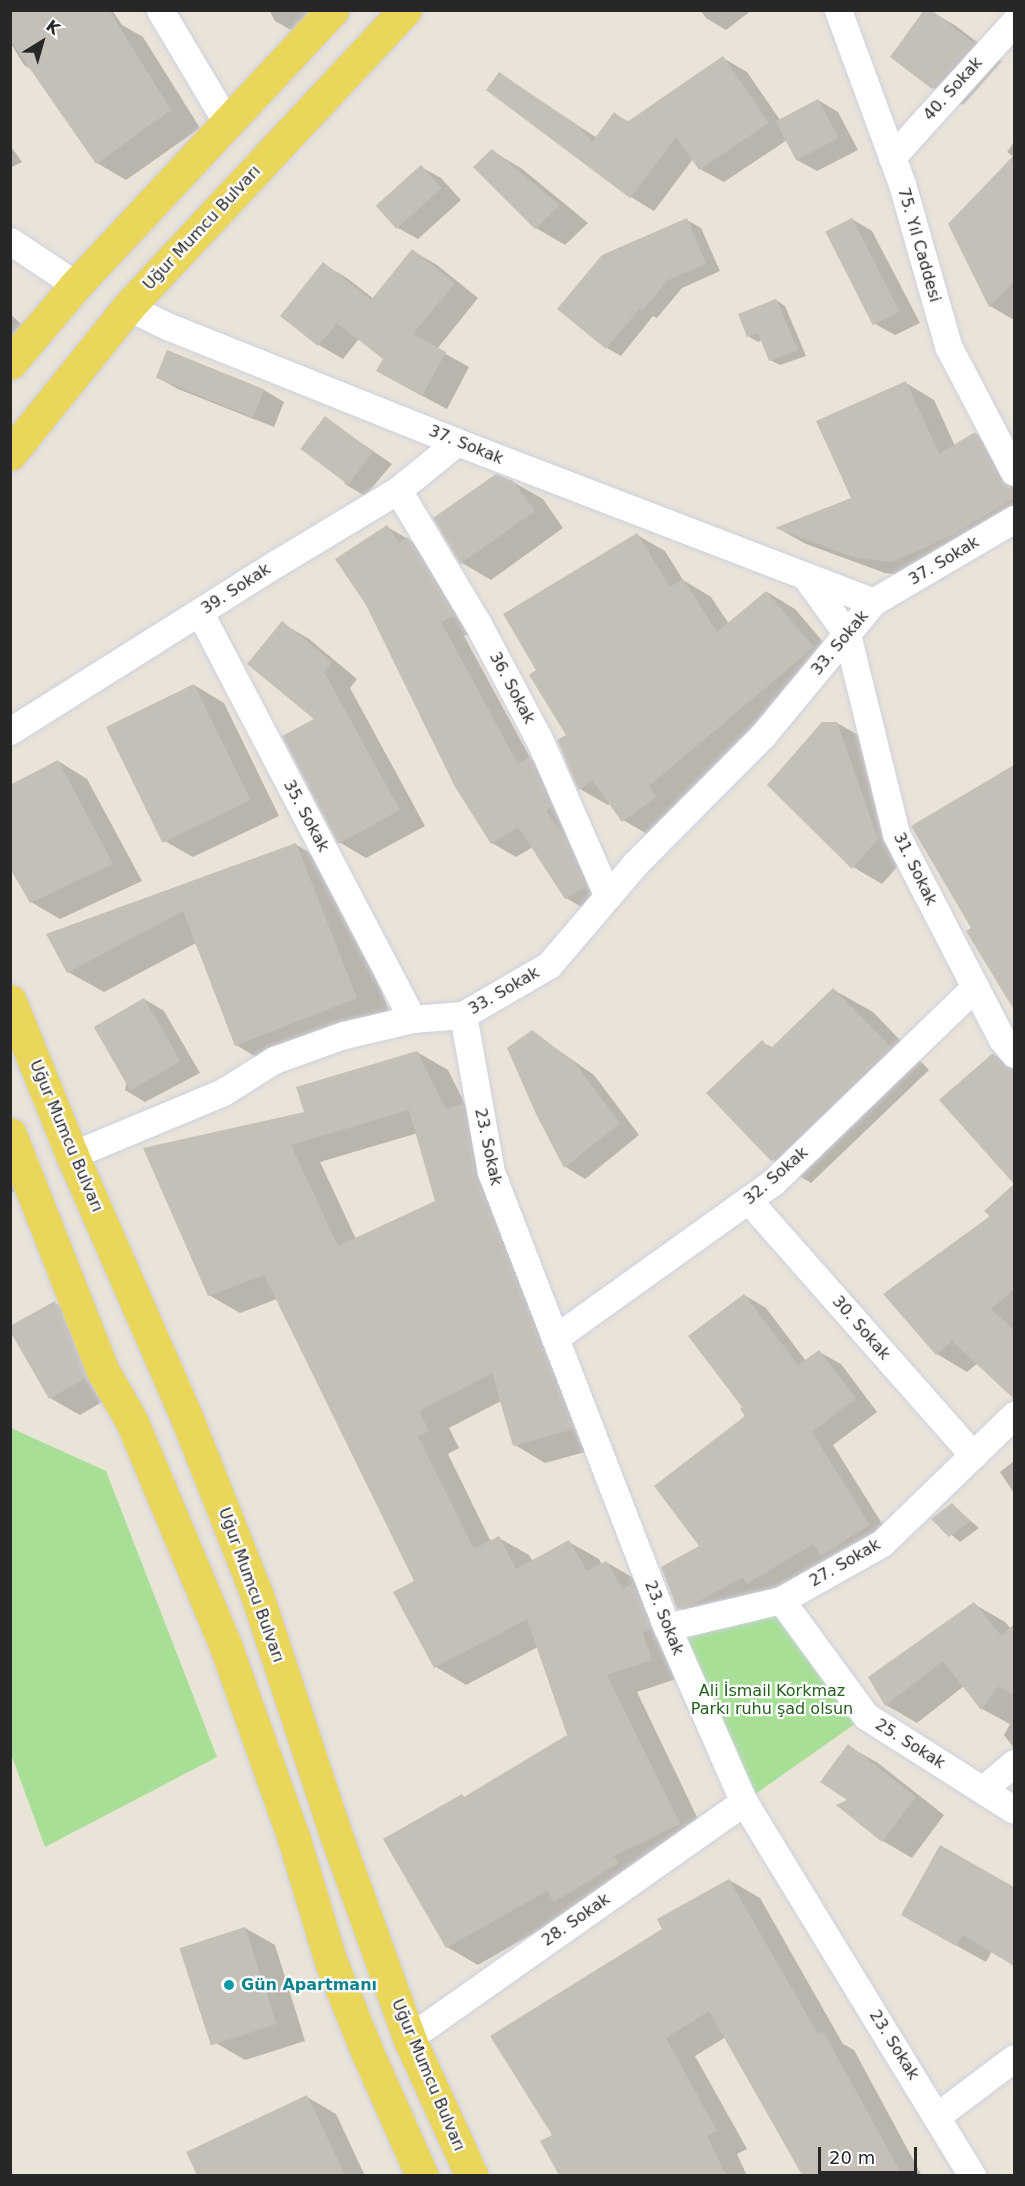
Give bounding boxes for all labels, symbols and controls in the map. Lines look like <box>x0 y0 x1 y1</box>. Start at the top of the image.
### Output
north arrow <box>12 12 72 72</box>
text: K <box>42 16 64 39</box>
street label: 40. Sokak <box>920 53 986 125</box>
street label: Uğur Mumcu Bulvarı <box>139 162 265 294</box>
street label: 75. Yıl Caddesi <box>893 186 945 304</box>
street label: 37. Sokak <box>426 421 506 469</box>
street label: 37. Sokak <box>905 533 983 589</box>
street label: 39. Sokak <box>198 560 274 618</box>
street label: 33. Sokak <box>807 607 873 679</box>
street label: 36. Sokak <box>485 649 539 727</box>
street label: 35. Sokak <box>279 777 333 855</box>
street label: 31. Sokak <box>889 829 941 909</box>
street label: 33. Sokak <box>465 963 543 1019</box>
street label: Uğur Mumcu Bulvarı <box>25 1057 107 1215</box>
street label: 23. Sokak <box>470 1107 506 1187</box>
street label: 32. Sokak <box>740 1143 812 1209</box>
street label: 30. Sokak <box>828 1292 894 1364</box>
street label: Uğur Mumcu Bulvarı <box>214 1505 288 1665</box>
street label: 27. Sokak <box>806 1535 884 1591</box>
street label: 23. Sokak <box>640 1578 688 1658</box>
park label: Ali İsmail Korkmaz Parkı ruhu şad olsun <box>691 1681 853 1719</box>
street label: 25. Sokak <box>872 1715 948 1773</box>
street label: 28. Sokak <box>538 1890 614 1950</box>
place label: Gün Apartmanı <box>241 1975 377 1995</box>
marker: Gün Apartmanı <box>222 1978 236 1992</box>
street label: Uğur Mumcu Bulvarı <box>387 1996 469 2154</box>
street label: 23. Sokak <box>865 2007 923 2083</box>
scale bar <box>821 2135 920 2173</box>
text: 20 m <box>829 2147 875 2168</box>

